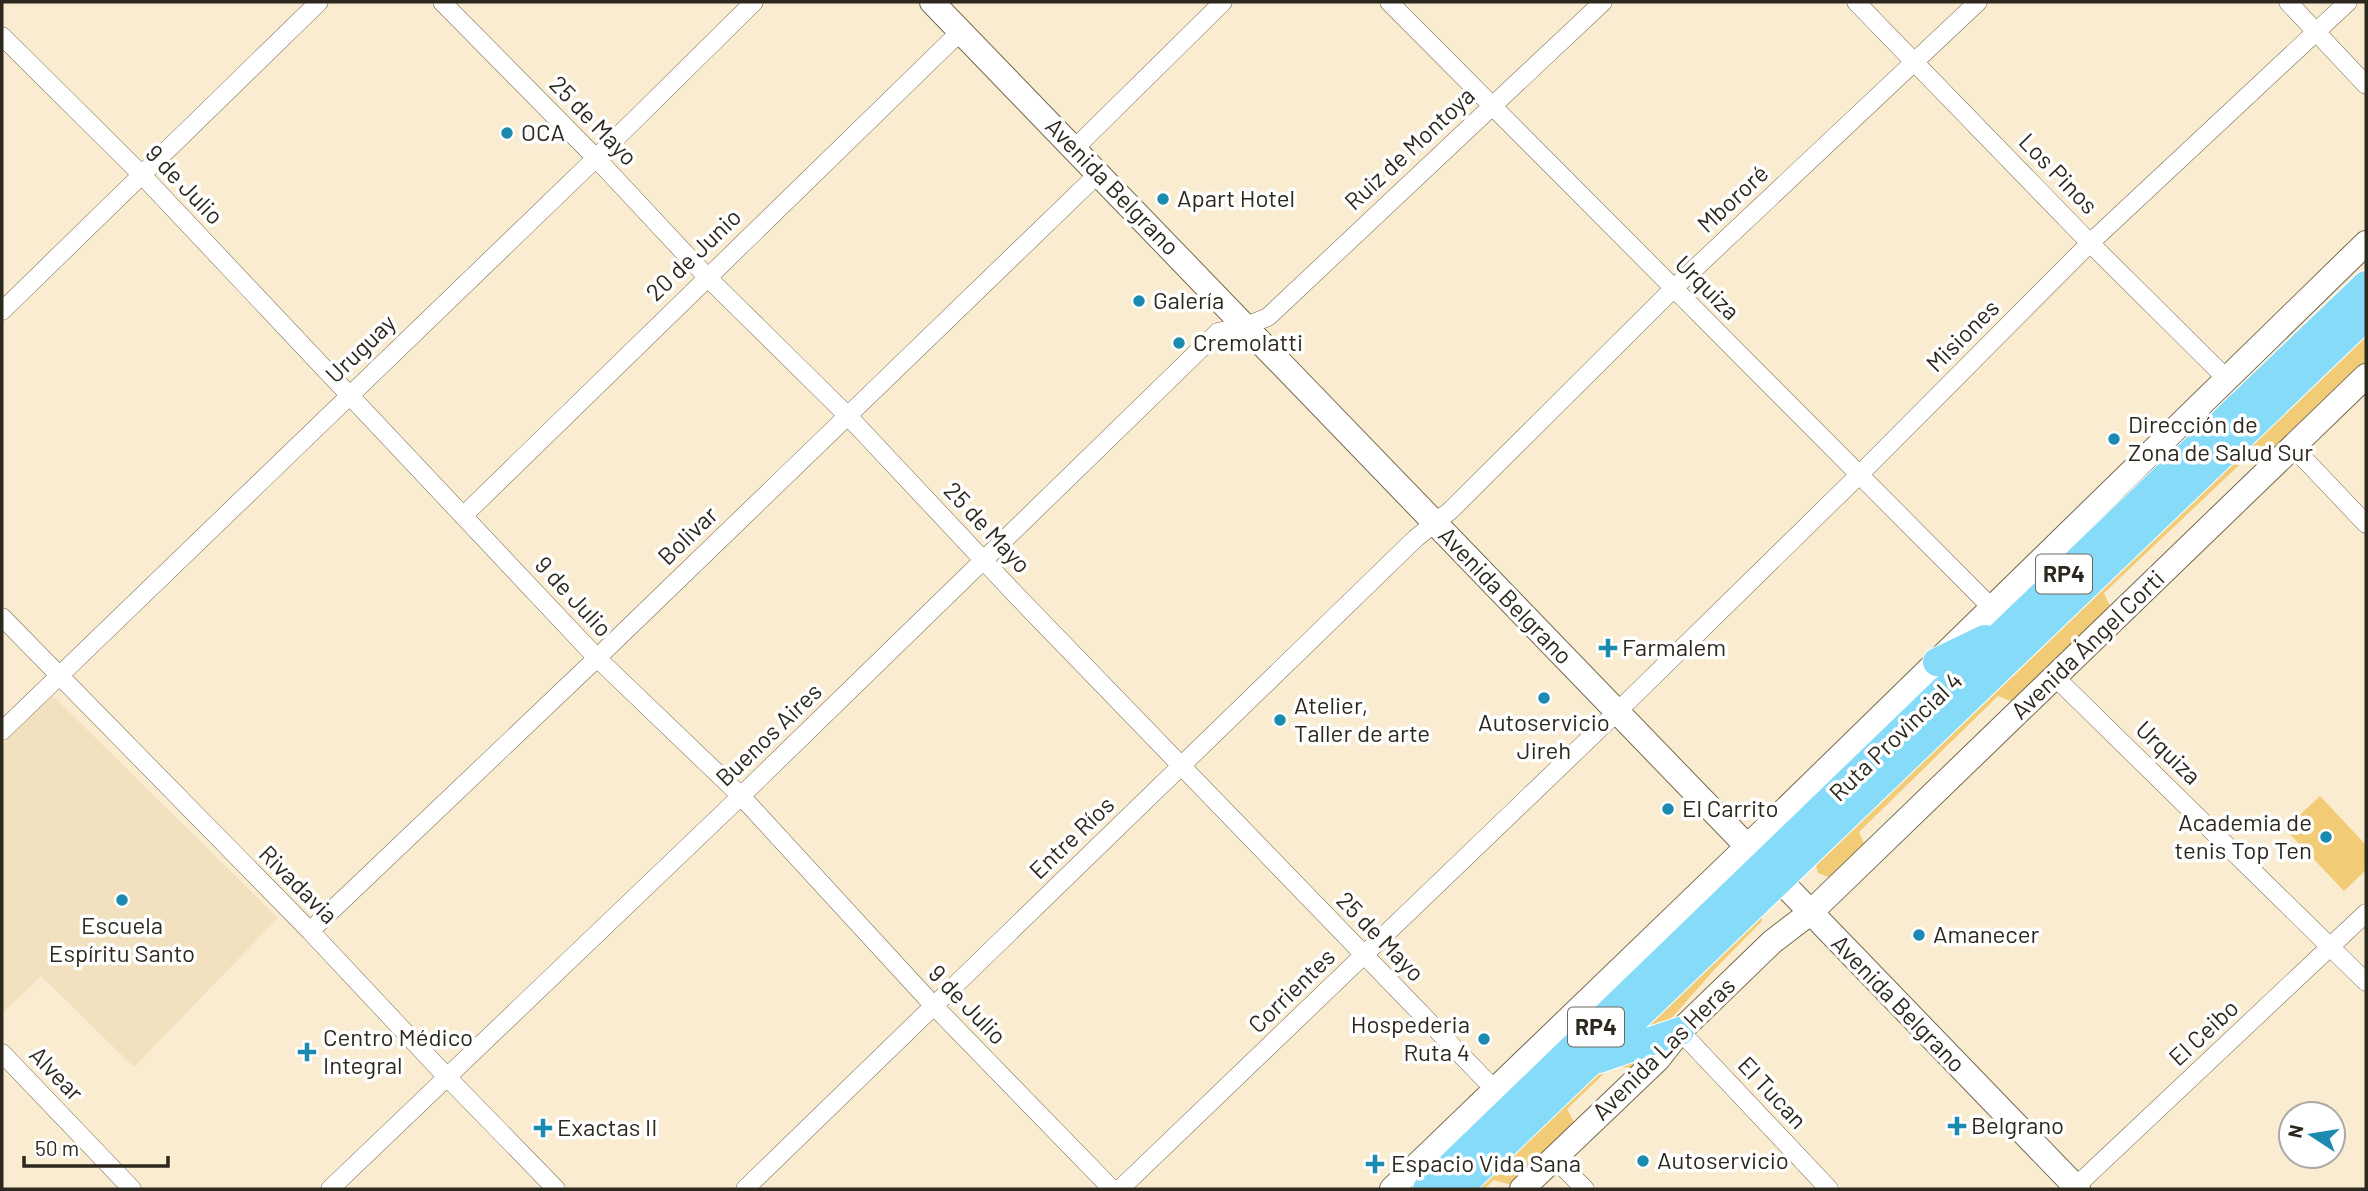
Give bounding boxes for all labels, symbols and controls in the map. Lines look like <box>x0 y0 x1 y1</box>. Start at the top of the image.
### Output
street label: 25 de Mayo <box>544 69 644 171</box>
street label: Ruiz de Montoya <box>1338 80 1480 215</box>
street label: Avenida Belgrano <box>1040 111 1186 261</box>
place label: OCA <box>521 117 565 146</box>
marker: OCA <box>499 125 515 141</box>
street label: Los Pinos <box>2014 127 2105 219</box>
street label: 9 de Julio <box>140 138 230 230</box>
street label: Mbororé <box>1691 158 1773 238</box>
place label: Apart Hotel <box>1177 183 1295 212</box>
marker: Apart Hotel <box>1155 191 1171 207</box>
street label: 20 de Junio <box>639 202 746 306</box>
street label: Urquiza <box>1670 249 1746 325</box>
place label: Galería <box>1153 285 1224 314</box>
marker: Galería <box>1131 293 1147 309</box>
street label: Misiones <box>1920 293 2004 377</box>
street label: Uruguay <box>319 308 401 388</box>
place label: Cremolatti <box>1193 327 1303 356</box>
marker: Cremolatti <box>1171 335 1187 351</box>
place label: Dirección de Zona de Salud Sur <box>2128 409 2313 466</box>
marker: Dirección de Zona de Salud Sur <box>2106 431 2122 447</box>
street label: 25 de Mayo <box>939 476 1037 578</box>
street label: Bolivar <box>651 499 723 570</box>
street label: Avenida Belgrano <box>1433 520 1579 670</box>
street label: 9 de Julio <box>530 550 619 642</box>
road number: RP4 <box>2036 554 2092 594</box>
street label: Avenida Ángel Corti <box>2004 563 2170 724</box>
place label: Farmalem <box>1622 632 1726 661</box>
marker: Farmalem <box>1600 640 1616 656</box>
street label: Ruta Provincial 4 <box>1822 665 1967 807</box>
street label: Buenos Aires <box>709 676 827 792</box>
place label: Atelier, Taller de arte <box>1294 690 1430 747</box>
marker: Autoservicio Jireh <box>1536 690 1552 706</box>
place label: Autoservicio Jireh <box>1478 707 1610 764</box>
marker: Atelier, Taller de arte <box>1272 712 1288 728</box>
street label: Urquiza <box>2130 714 2208 790</box>
street label: Entre Ríos <box>1022 789 1119 884</box>
place label: El Carrito <box>1682 793 1779 822</box>
marker: El Carrito <box>1660 801 1676 817</box>
place label: Academia de tenis Top Ten <box>2175 807 2312 864</box>
marker: Academia de tenis Top Ten <box>2318 829 2334 845</box>
street label: Rivadavia <box>254 839 344 929</box>
street label: 25 de Mayo <box>1331 885 1431 987</box>
marker: Escuela Espíritu Santo <box>114 892 130 908</box>
place label: Escuela Espíritu Santo <box>49 910 195 967</box>
place label: Amanecer <box>1933 919 2039 948</box>
marker: Amanecer <box>1911 927 1927 943</box>
street label: Avenida Belgrano <box>1826 928 1972 1078</box>
street label: Corrientes <box>1242 941 1340 1038</box>
street label: 9 de Julio <box>923 958 1013 1050</box>
street label: Avenida Las Heras <box>1585 970 1740 1125</box>
street label: El Ceibo <box>2162 993 2244 1071</box>
road number: RP4 <box>1568 1008 1624 1046</box>
place label: Hospederia Ruta 4 <box>1351 1009 1470 1066</box>
place label: Centro Médico Integral <box>323 1022 473 1079</box>
marker: Hospederia Ruta 4 <box>1476 1031 1492 1047</box>
street label: Alvear <box>24 1040 90 1107</box>
marker: Centro Médico Integral <box>297 1042 317 1062</box>
street label: El Tucan <box>1732 1050 1814 1134</box>
north arrow <box>2277 1100 2347 1170</box>
place label: Belgrano <box>1971 1110 2064 1139</box>
place label: Exactas II <box>557 1112 658 1141</box>
marker: Belgrano <box>1949 1118 1965 1134</box>
marker: Exactas II <box>535 1120 551 1136</box>
text: N <box>2282 1123 2307 1140</box>
scale bar <box>24 1124 168 1168</box>
text: 50 m <box>35 1135 79 1160</box>
place label: Autoservicio <box>1657 1145 1789 1174</box>
place label: Espacio Vida Sana <box>1391 1148 1581 1177</box>
marker: Autoservicio <box>1635 1153 1651 1169</box>
marker: Espacio Vida Sana <box>1365 1154 1385 1174</box>

